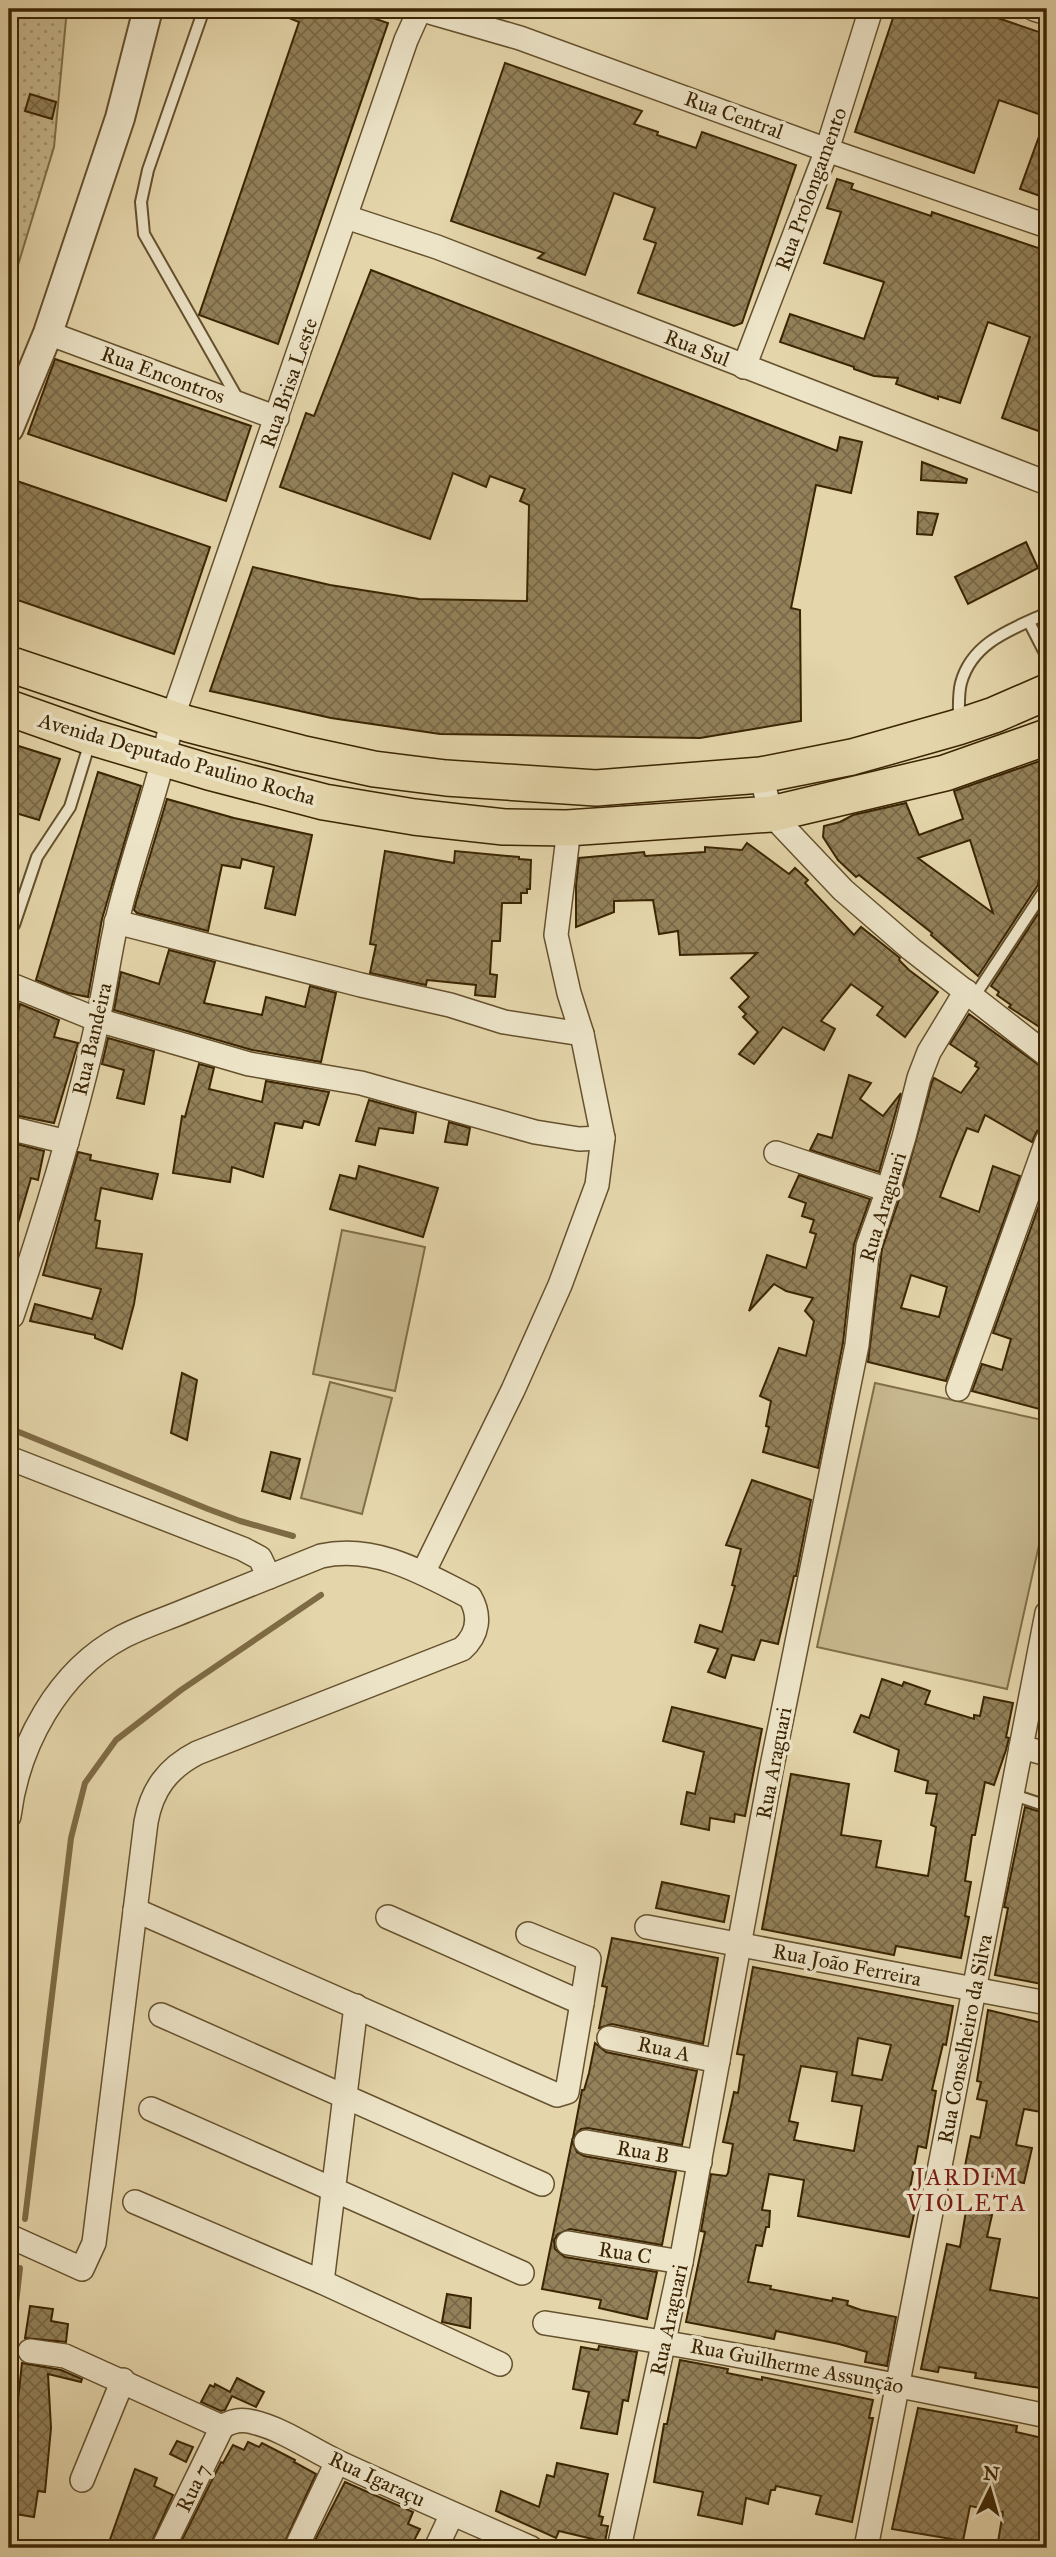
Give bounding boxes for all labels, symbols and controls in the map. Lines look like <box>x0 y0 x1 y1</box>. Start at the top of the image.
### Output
street label: Rua Central <box>681 85 787 145</box>
street label: Rua Prolongamento <box>769 104 853 274</box>
street label: Rua Brisa Leste <box>255 314 323 451</box>
street label: Rua Sul <box>661 324 734 372</box>
street label: Rua Encontros <box>97 341 229 409</box>
street label: Avenida Deputado Paulino Rocha <box>35 707 318 811</box>
street label: Rua Bandeira <box>66 980 118 1098</box>
street label: Rua Araguari <box>854 1149 912 1265</box>
street label: Rua Araguari <box>750 1704 798 1821</box>
street label: Rua Conselheiro da Silva <box>932 1932 998 2146</box>
street label: Rua João Ferreira <box>770 1938 924 1992</box>
street label: Rua A <box>635 2031 693 2067</box>
street label: Rua B <box>615 2135 671 2169</box>
district label: JARDIM VIOLETA <box>905 2163 1028 2217</box>
street label: Rua C <box>597 2236 653 2270</box>
street label: Rua Araguari <box>644 2261 694 2378</box>
street label: Rua Guilherme Assunção <box>688 2333 906 2399</box>
street label: Rua Igaraçu <box>325 2445 429 2513</box>
north arrow <box>954 2456 1024 2526</box>
street label: Rua 7 <box>170 2460 216 2516</box>
text: N <box>982 2461 1000 2486</box>

